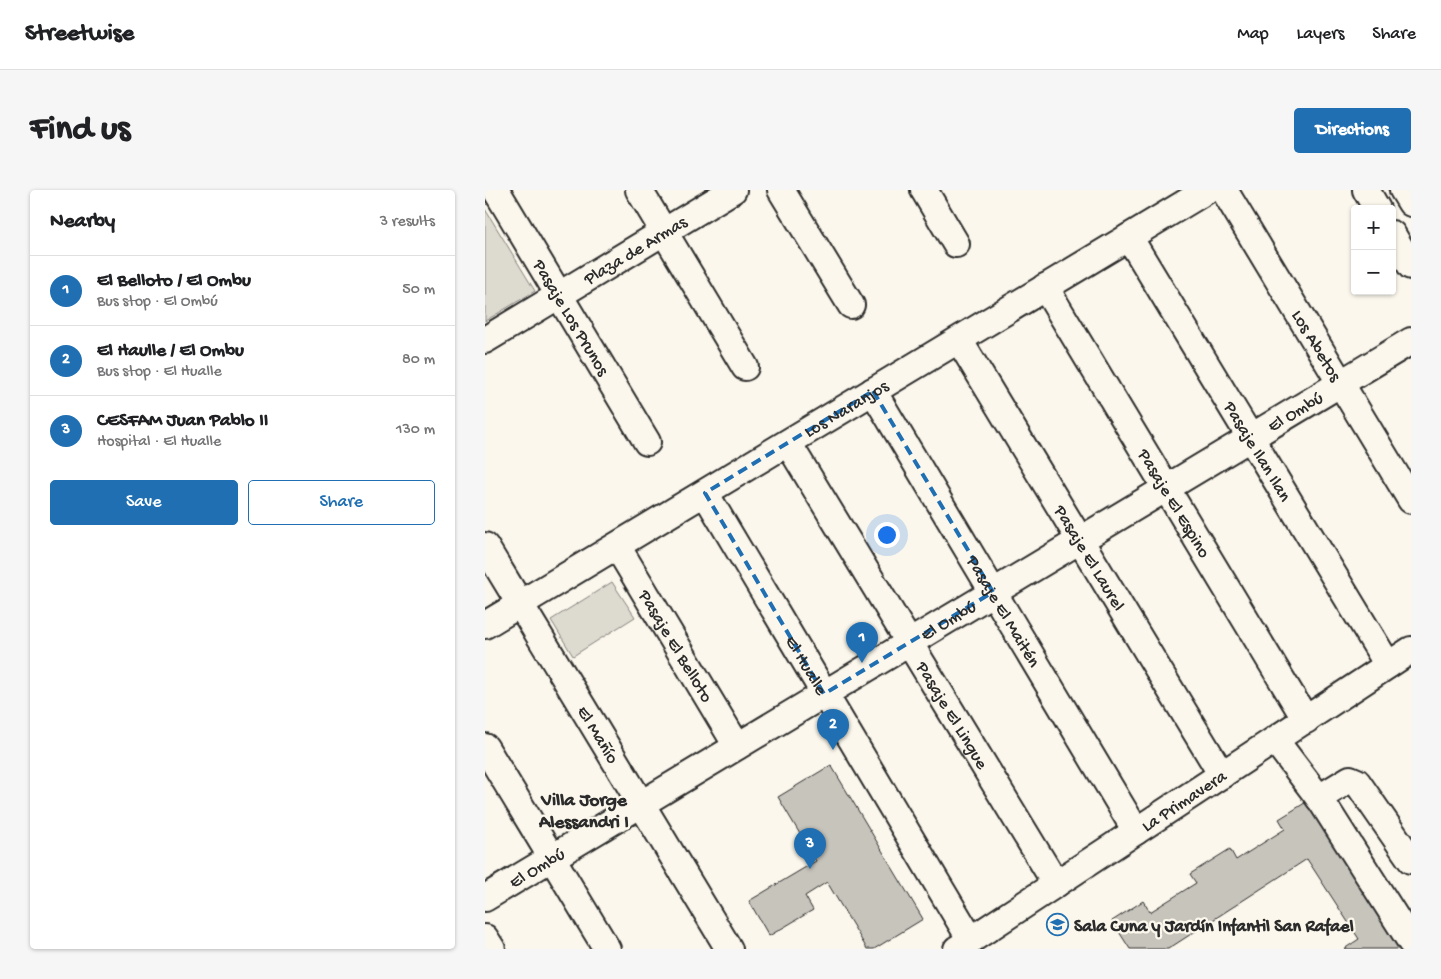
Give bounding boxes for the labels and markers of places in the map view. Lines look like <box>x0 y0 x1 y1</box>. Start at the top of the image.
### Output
pin: 1 <box>846 622 878 663</box>
pin: 2 <box>817 709 849 750</box>
pin: 3 <box>794 828 826 869</box>
school or university icon: Sala Cuna y Jardín Infantil San Rafael <box>1046 913 1070 937</box>
place label: Sala Cuna y Jardín Infantil San Rafael <box>1074 917 1354 938</box>

